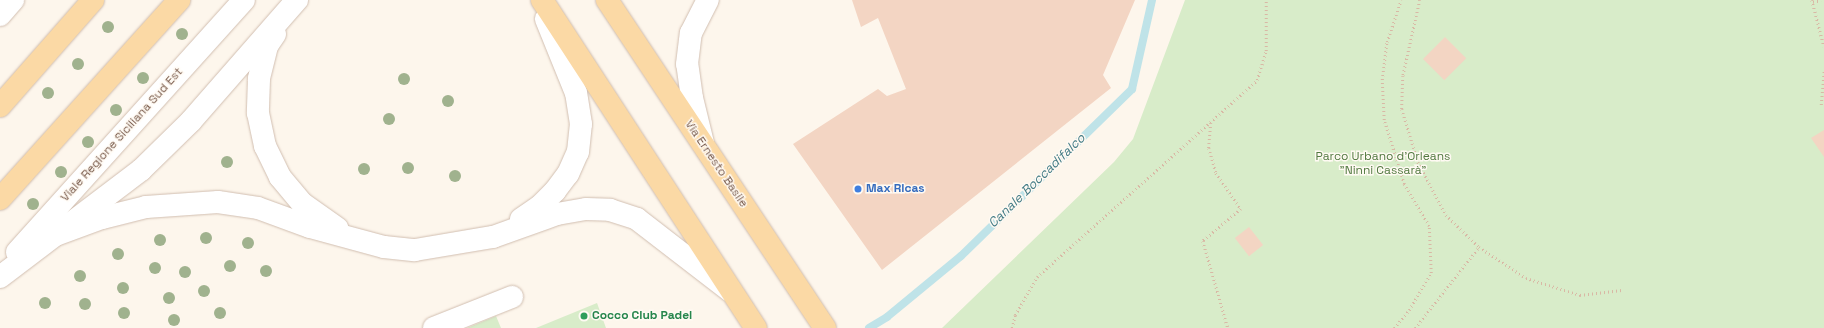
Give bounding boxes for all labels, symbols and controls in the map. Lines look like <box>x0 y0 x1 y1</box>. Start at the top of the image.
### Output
street label: Viale Regione Siciliana Sud Est <box>58 65 186 205</box>
street label: Via Ernesto Basile <box>681 118 751 210</box>
water label: Canale Boccadifalco <box>985 131 1089 231</box>
park label: Parco Urbano d'Orleans "Ninni Cassarà" <box>1316 150 1450 178</box>
place label: Max Ricas <box>866 182 925 196</box>
marker: Max Ricas <box>853 184 863 194</box>
place label: Cocco Club Padel <box>592 309 692 323</box>
marker: Cocco Club Padel <box>579 311 589 321</box>

